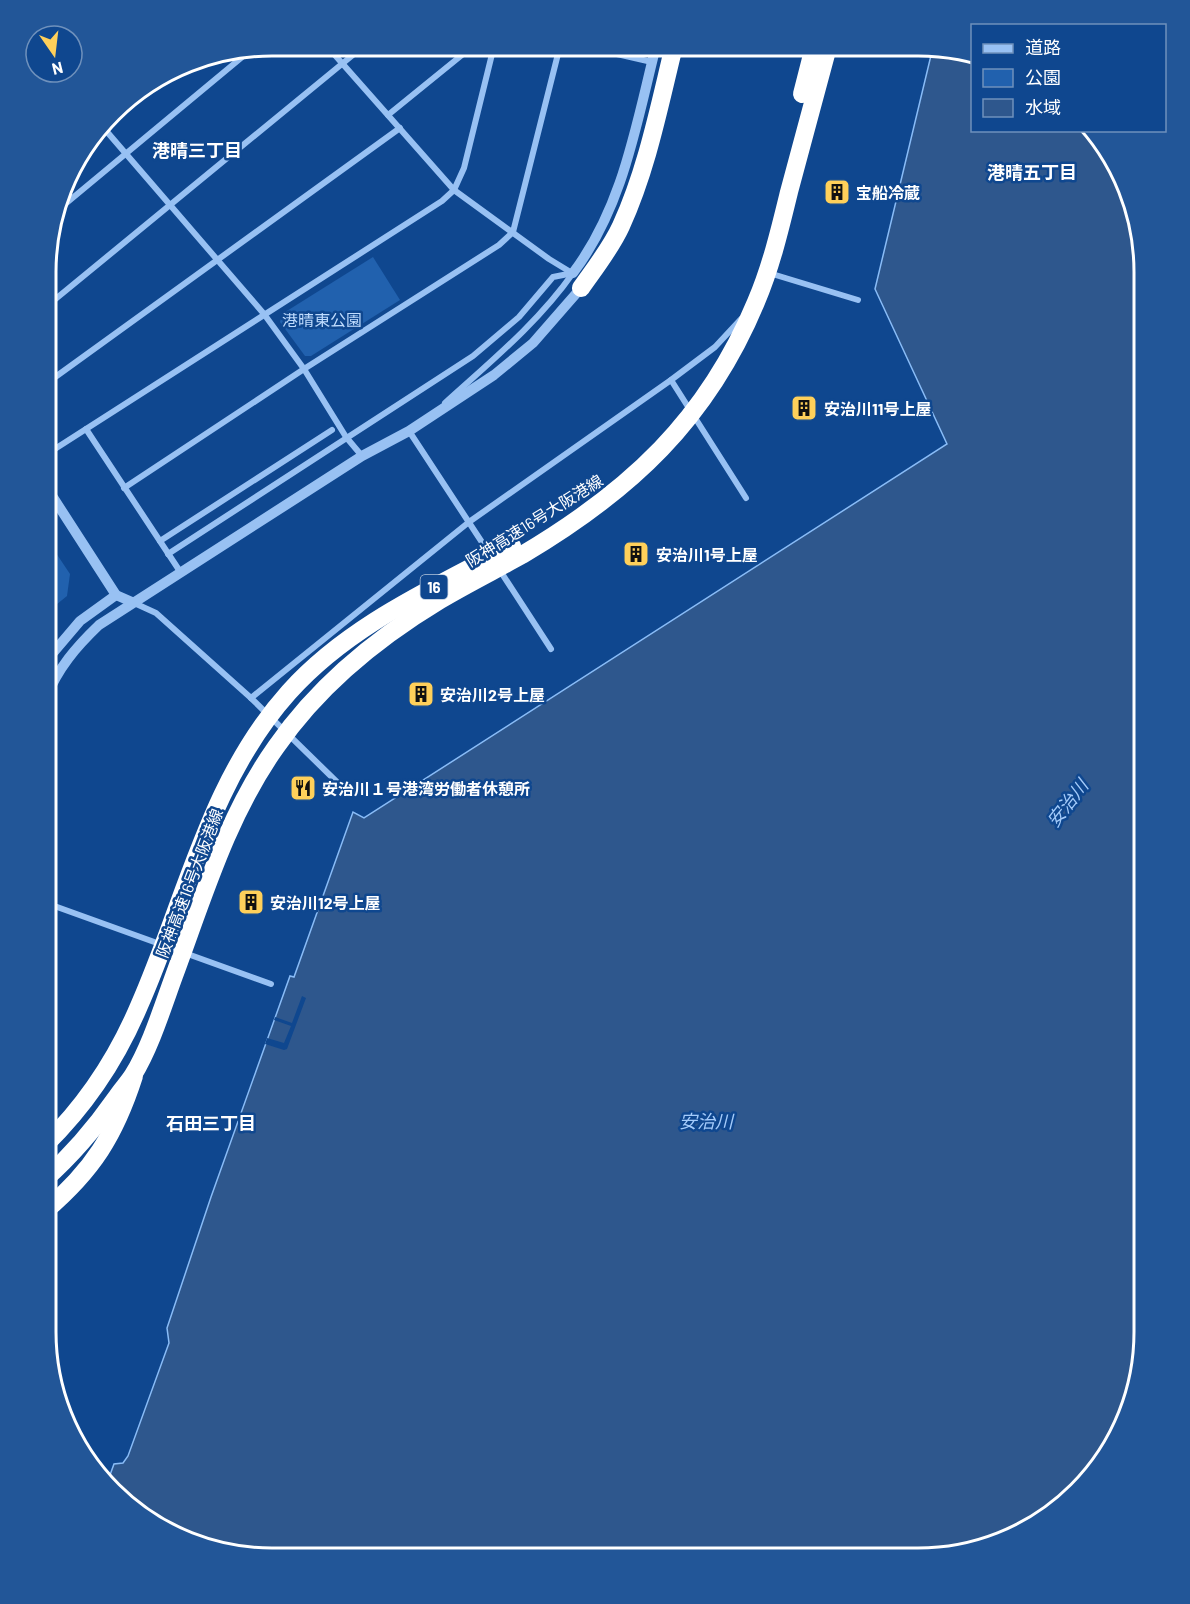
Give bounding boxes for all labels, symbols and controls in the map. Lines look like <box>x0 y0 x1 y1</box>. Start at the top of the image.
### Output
north arrow <box>24 24 84 84</box>
legend <box>971 24 1166 132</box>
text: 道路 <box>1025 36 1061 58</box>
text: N <box>50 59 65 80</box>
text: 公園 <box>1025 66 1061 88</box>
text: 水域 <box>1025 96 1061 118</box>
district label: 港晴三丁目 <box>152 139 242 161</box>
district label: 港晴五丁目 <box>987 161 1077 183</box>
building icon: 宝船冷蔵 <box>822 177 852 207</box>
place label: 宝船冷蔵 <box>856 183 920 202</box>
park label: 港晴東公園 <box>282 310 362 329</box>
building icon: 安治川11号上屋 <box>789 393 819 423</box>
place label: 安治川11号上屋 <box>824 399 931 418</box>
street label: 阪神高速16号大阪港線 <box>462 470 606 570</box>
building icon: 安治川1号上屋 <box>621 539 651 569</box>
place label: 安治川1号上屋 <box>656 545 758 564</box>
road number: 16 <box>420 575 448 599</box>
building icon: 安治川2号上屋 <box>406 679 436 709</box>
place label: 安治川2号上屋 <box>440 685 545 704</box>
restaurant icon: 安治川１号港湾労働者休憩所 <box>288 773 318 803</box>
water label: 安治川 <box>1042 773 1094 831</box>
place label: 安治川１号港湾労働者休憩所 <box>322 779 530 798</box>
street label: 阪神高速16号大阪港線 <box>152 806 226 960</box>
building icon: 安治川12号上屋 <box>236 887 266 917</box>
place label: 安治川12号上屋 <box>270 893 381 912</box>
water label: 安治川 <box>679 1110 735 1132</box>
district label: 石田三丁目 <box>166 1112 256 1134</box>

